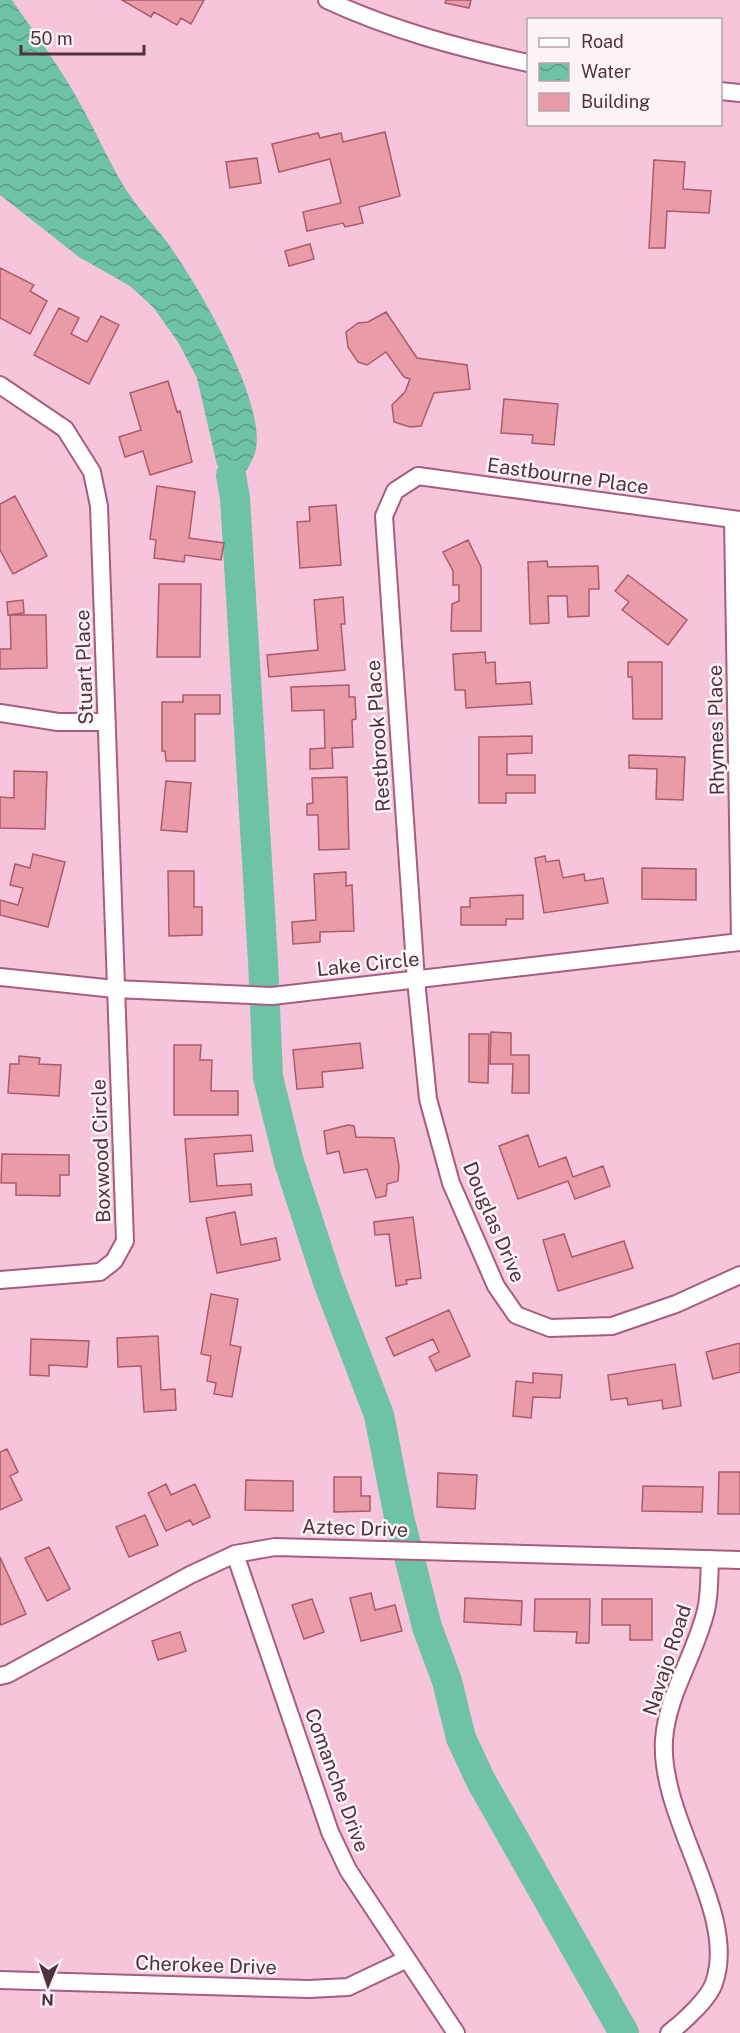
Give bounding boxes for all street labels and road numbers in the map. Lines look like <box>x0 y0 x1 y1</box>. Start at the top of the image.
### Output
street label: Eastbourne Place <box>486 453 650 499</box>
street label: Stuart Place <box>70 609 98 725</box>
street label: Restbrook Place <box>361 659 395 813</box>
street label: Rhymes Place <box>703 664 729 796</box>
street label: Lake Circle <box>315 947 421 981</box>
street label: Boxwood Circle <box>86 1078 116 1224</box>
street label: Douglas Drive <box>458 1158 530 1286</box>
street label: Aztec Drive <box>301 1514 409 1542</box>
street label: Navajo Road <box>638 1601 696 1719</box>
street label: Comanche Drive <box>300 1705 374 1855</box>
street label: Cherokee Drive <box>135 1951 277 1979</box>

